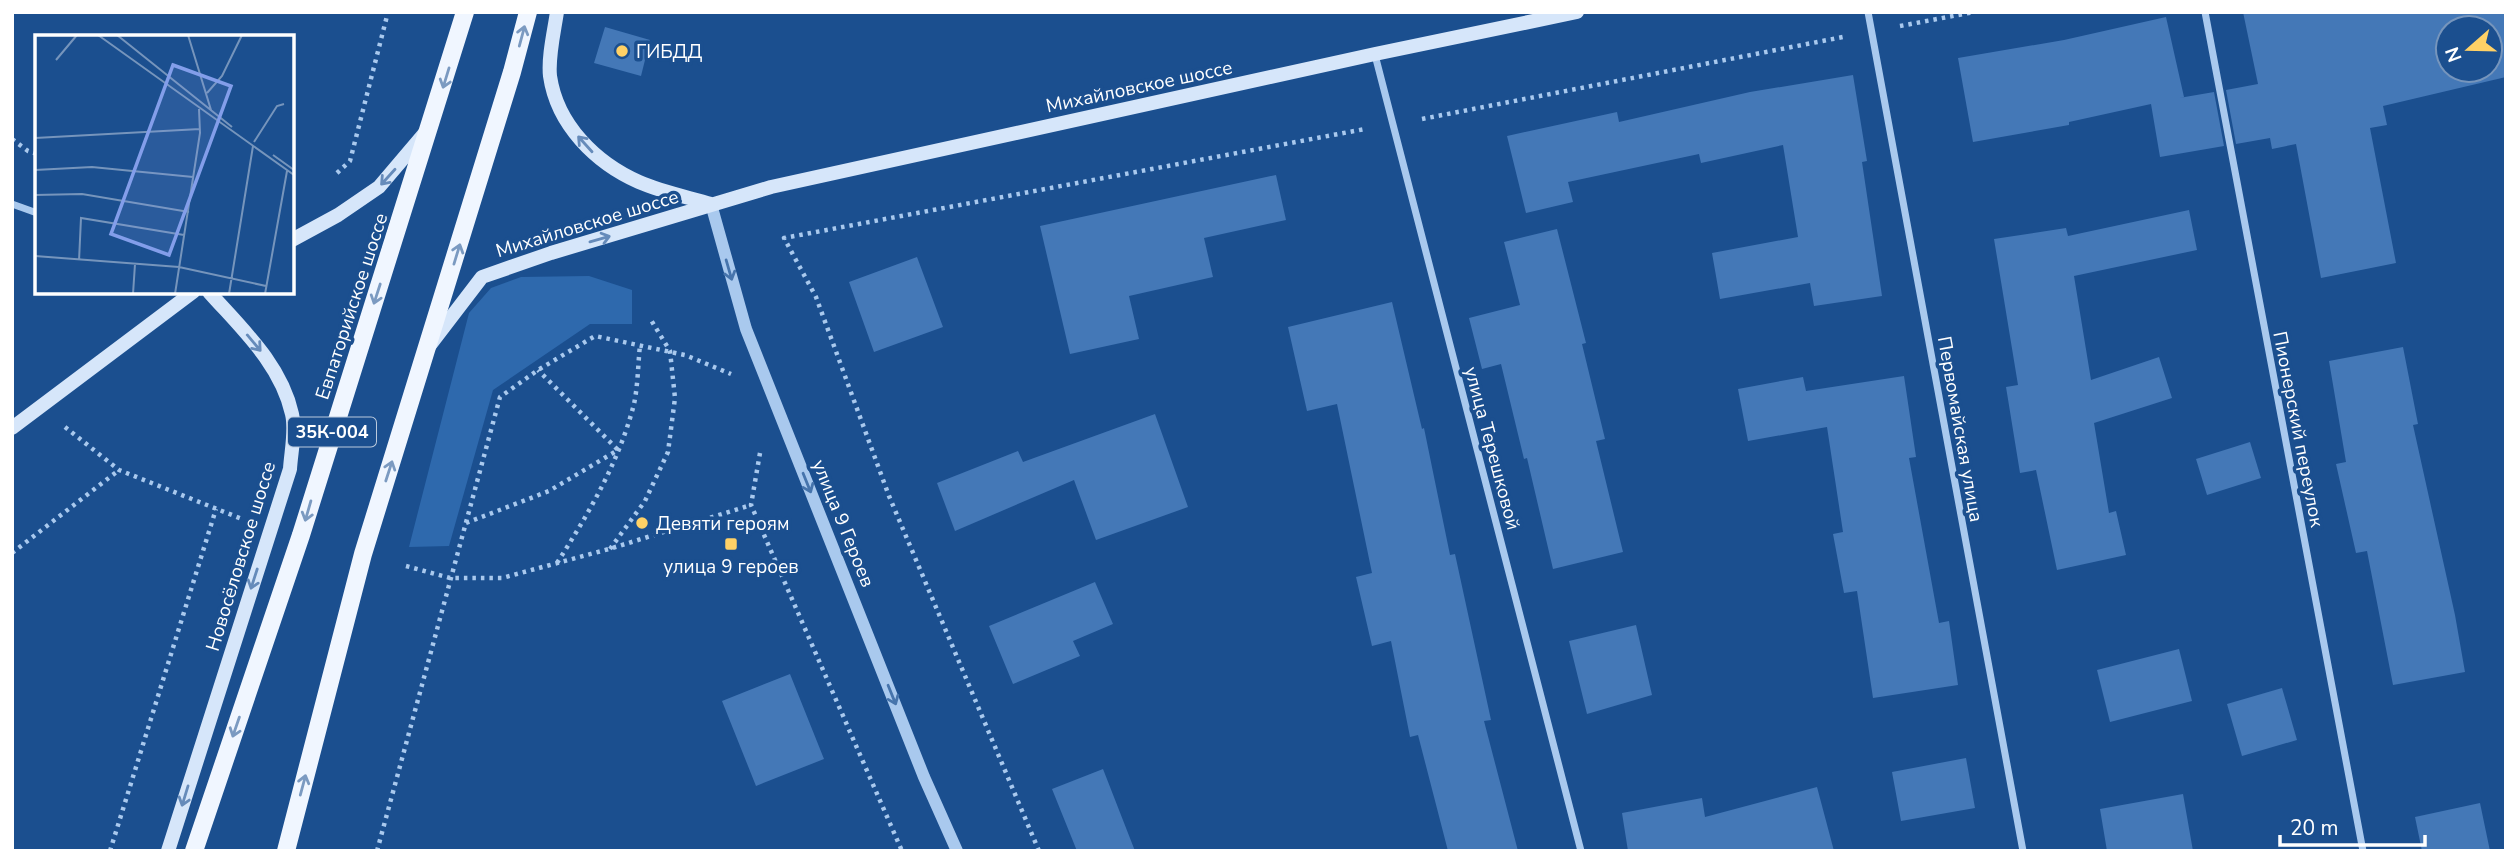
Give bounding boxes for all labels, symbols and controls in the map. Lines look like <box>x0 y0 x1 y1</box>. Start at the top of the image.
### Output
north arrow <box>2434 14 2504 84</box>
one-way arrow <box>516 25 529 48</box>
inset map <box>35 35 294 294</box>
place label: ГИБДД <box>636 39 702 65</box>
marker: ГИБДД <box>614 43 630 59</box>
text: N <box>2439 43 2469 66</box>
street label: Михайловское шоссе <box>1044 55 1235 119</box>
one-way arrow <box>439 66 451 88</box>
one-way arrow <box>577 135 593 153</box>
one-way arrow <box>379 168 396 185</box>
street label: Михайловское шоссе <box>493 184 682 264</box>
street label: Евпаторийское шоссе <box>310 210 394 403</box>
one-way arrow <box>589 232 611 245</box>
one-way arrow <box>451 243 464 265</box>
one-way arrow <box>724 259 737 281</box>
one-way arrow <box>369 283 382 305</box>
street label: Пионерский переулок <box>2266 329 2330 529</box>
one-way arrow <box>246 334 262 352</box>
street label: Первомайская улица <box>1931 334 1989 524</box>
street label: улица Терешковой <box>1458 364 1526 533</box>
road number: 35К-004 <box>288 418 376 446</box>
street label: улица 9 Героев <box>806 456 880 591</box>
street label: Новосёловское шоссе <box>200 458 282 654</box>
one-way arrow <box>383 460 396 482</box>
one-way arrow <box>802 472 815 494</box>
one-way arrow <box>301 500 314 522</box>
place label: Девяти героям <box>656 511 789 537</box>
marker: Девяти героям <box>634 515 650 531</box>
marker: улица 9 героев <box>723 536 739 552</box>
place label: улица 9 героев <box>663 554 799 580</box>
one-way arrow <box>247 568 260 590</box>
one-way arrow <box>886 683 899 705</box>
one-way arrow <box>229 716 242 738</box>
one-way arrow <box>297 774 310 797</box>
one-way arrow <box>178 785 191 807</box>
scale bar <box>2280 804 2425 848</box>
text: 20 m <box>2290 814 2339 842</box>

